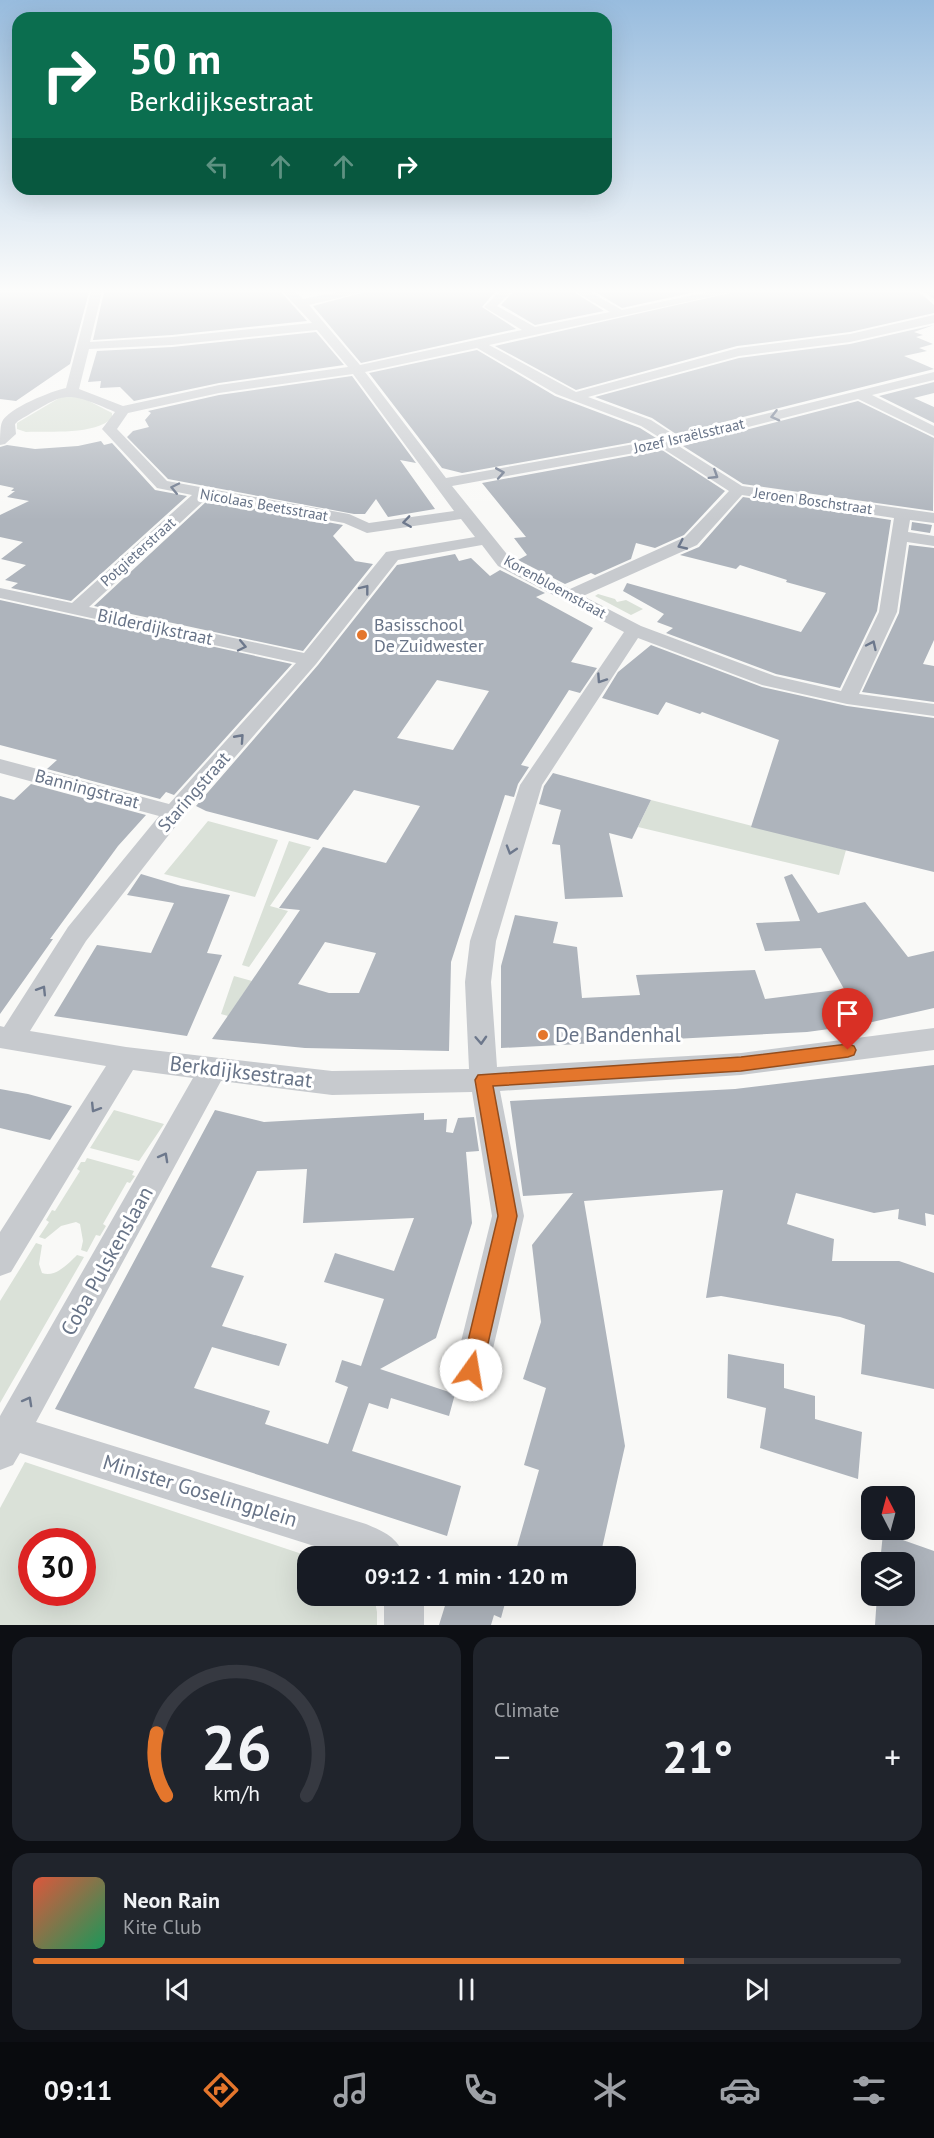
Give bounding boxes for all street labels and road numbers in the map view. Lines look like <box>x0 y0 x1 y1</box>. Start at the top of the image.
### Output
street label: Jozef Israëlsstraat <box>631 414 746 458</box>
street label: Jeroen Boschstraat <box>752 483 874 518</box>
street label: Nicolaas Beetsstraat <box>198 484 330 525</box>
street label: Potgieterstraat <box>96 513 179 590</box>
street label: Korenbloemstraat <box>501 551 610 623</box>
street label: Bilderdijkstraat <box>95 603 215 650</box>
street label: Staringstraat <box>153 747 235 837</box>
street label: Banningstraat <box>32 764 142 814</box>
street label: Berkdijksestraat <box>168 1049 314 1094</box>
street label: Coba Pulskenslaan <box>54 1181 159 1340</box>
street label: Minister Goselingplein <box>100 1448 301 1533</box>

